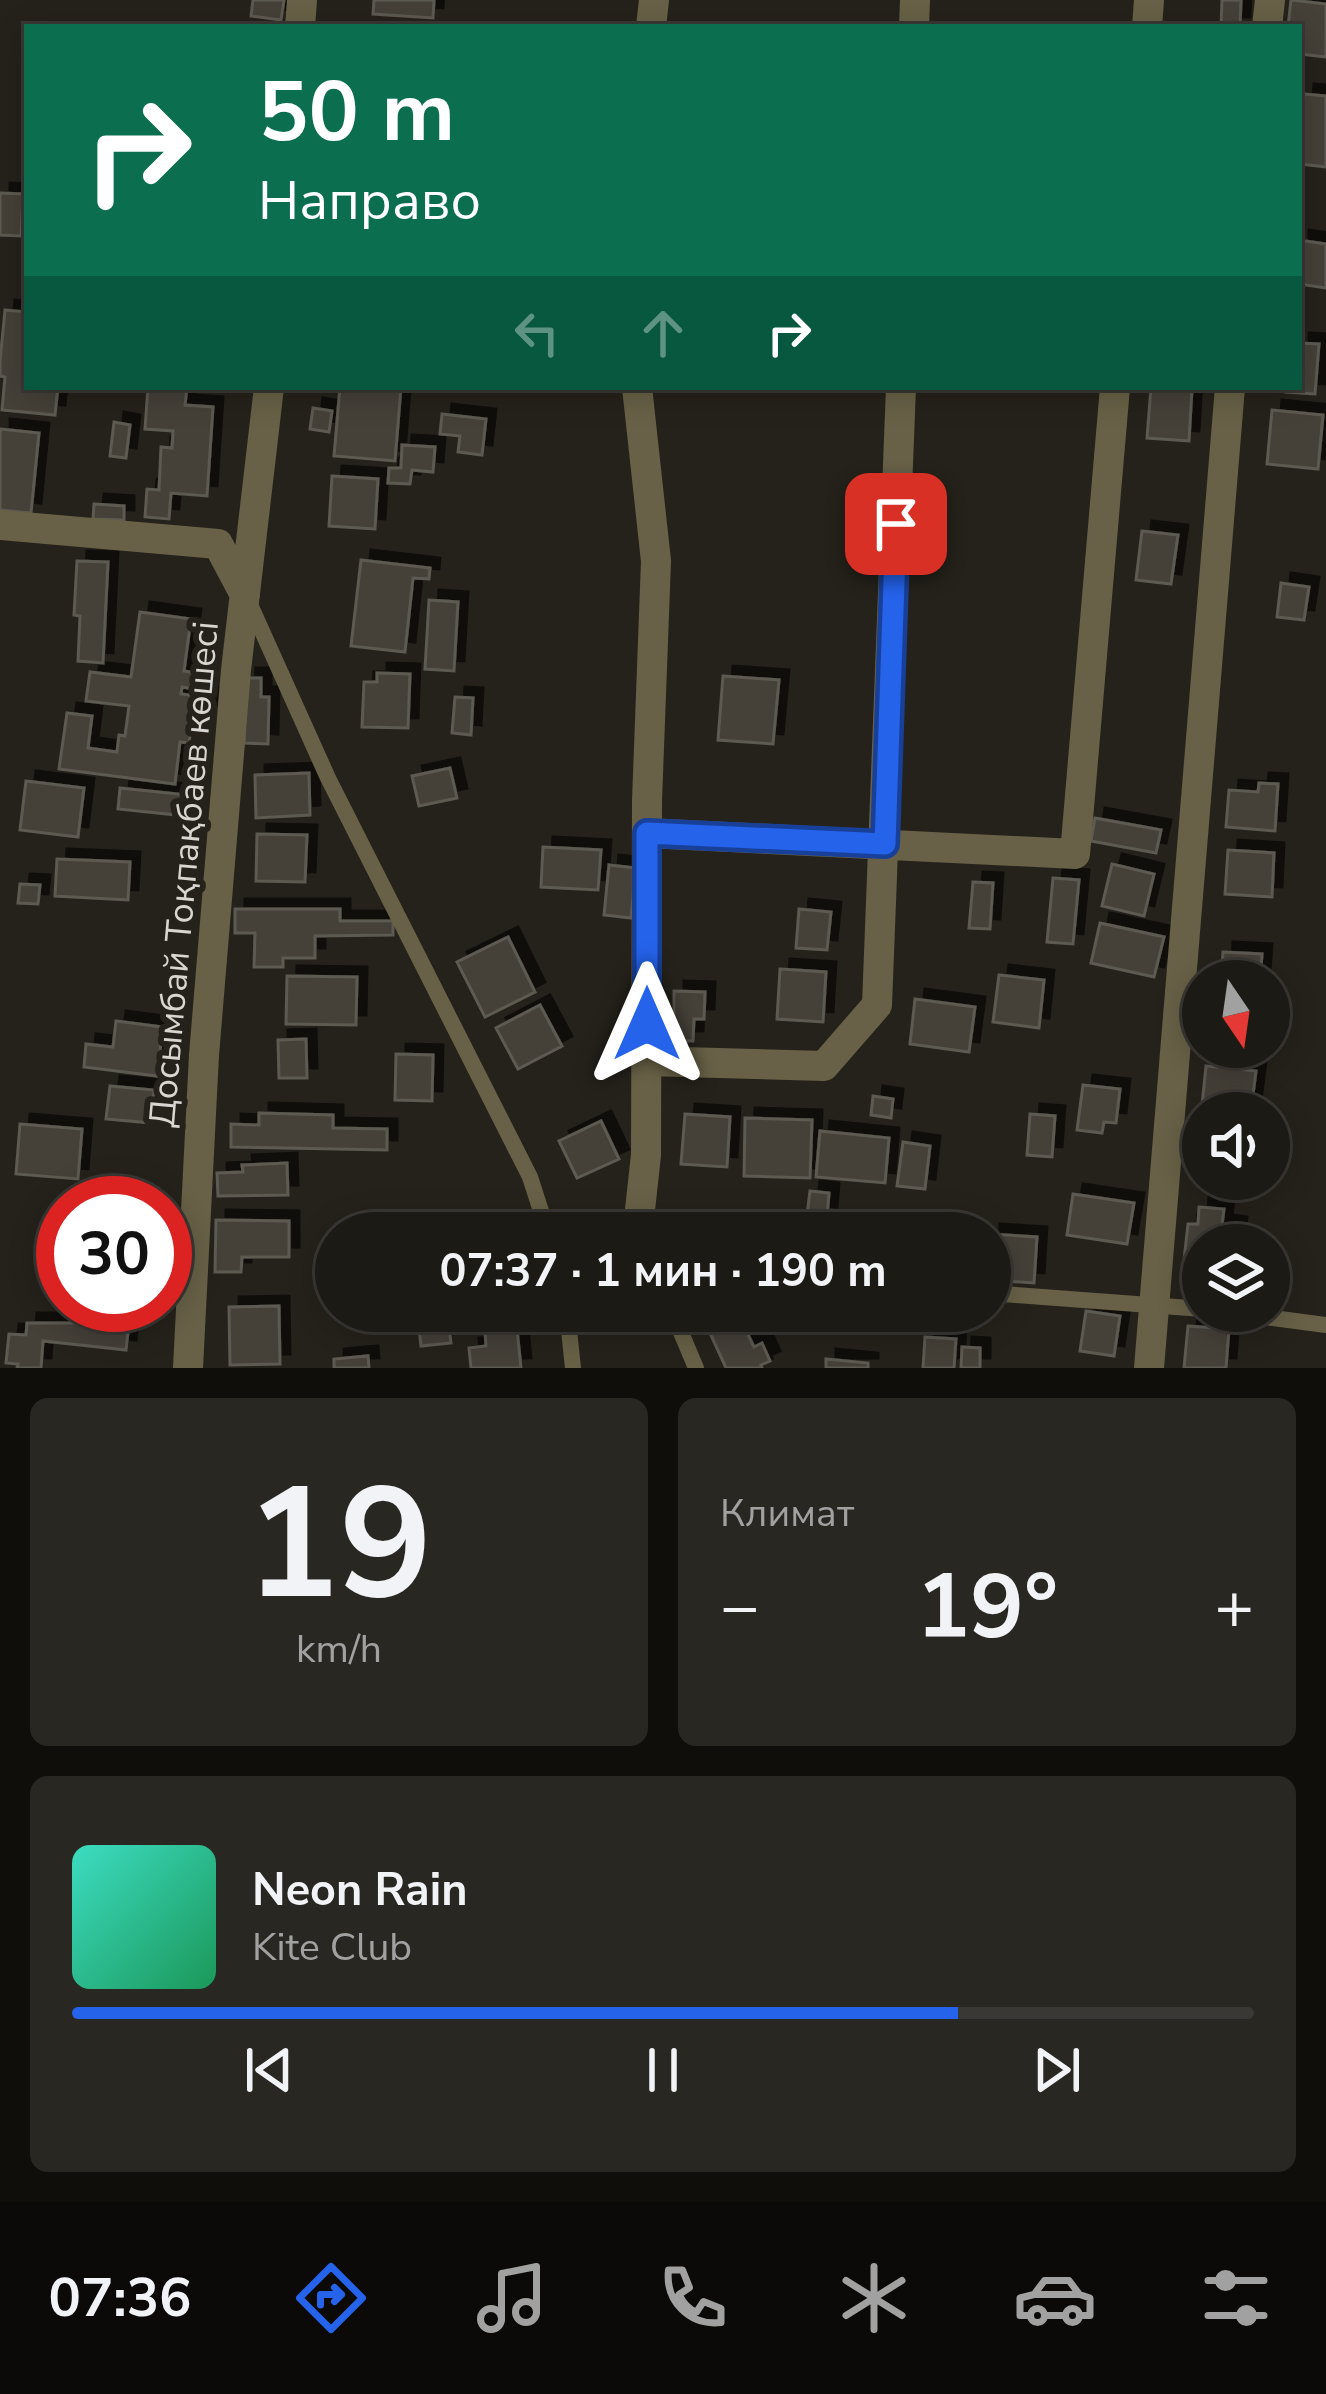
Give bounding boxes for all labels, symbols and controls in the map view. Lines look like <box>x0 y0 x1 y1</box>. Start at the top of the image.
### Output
text: 50 m <box>258 55 455 170</box>
icon: right <box>60 72 216 228</box>
text: Направо <box>258 164 481 238</box>
icon: left <box>504 300 570 366</box>
icon: ahead <box>630 300 696 366</box>
icon: right <box>756 300 822 366</box>
pin <box>845 473 947 575</box>
icon: arrive <box>863 491 929 557</box>
street label: Досымбай Тоқпақбаев көшесі <box>138 619 231 1129</box>
north arrow <box>1182 960 1290 1068</box>
map controls <box>1182 960 1290 1332</box>
position arrow <box>584 961 710 1087</box>
button: sound <box>1182 1092 1290 1200</box>
speed limit sign: 30 <box>36 1176 192 1332</box>
button: layers <box>1182 1224 1290 1332</box>
text: 07:37 · 1 мин · 190 m <box>439 1241 887 1302</box>
text: 19 <box>245 1438 433 1651</box>
text: Климат <box>720 1487 854 1540</box>
text: 19° <box>916 1546 1058 1669</box>
text: − <box>720 1562 760 1652</box>
text: + <box>1214 1562 1254 1652</box>
text: km/h <box>296 1623 382 1676</box>
text: Neon Rain <box>252 1860 468 1921</box>
text: Kite Club <box>252 1921 412 1974</box>
icon: previous <box>236 2037 302 2103</box>
icon: pause <box>630 2037 696 2103</box>
icon: next <box>1024 2037 1090 2103</box>
icon: directions <box>289 2256 373 2340</box>
icon: music <box>470 2256 554 2340</box>
icon: phone <box>651 2256 735 2340</box>
icon: climate <box>832 2256 916 2340</box>
icon: car <box>1013 2256 1097 2340</box>
icon: filters <box>1194 2256 1278 2340</box>
text: 07:36 <box>49 2261 192 2335</box>

